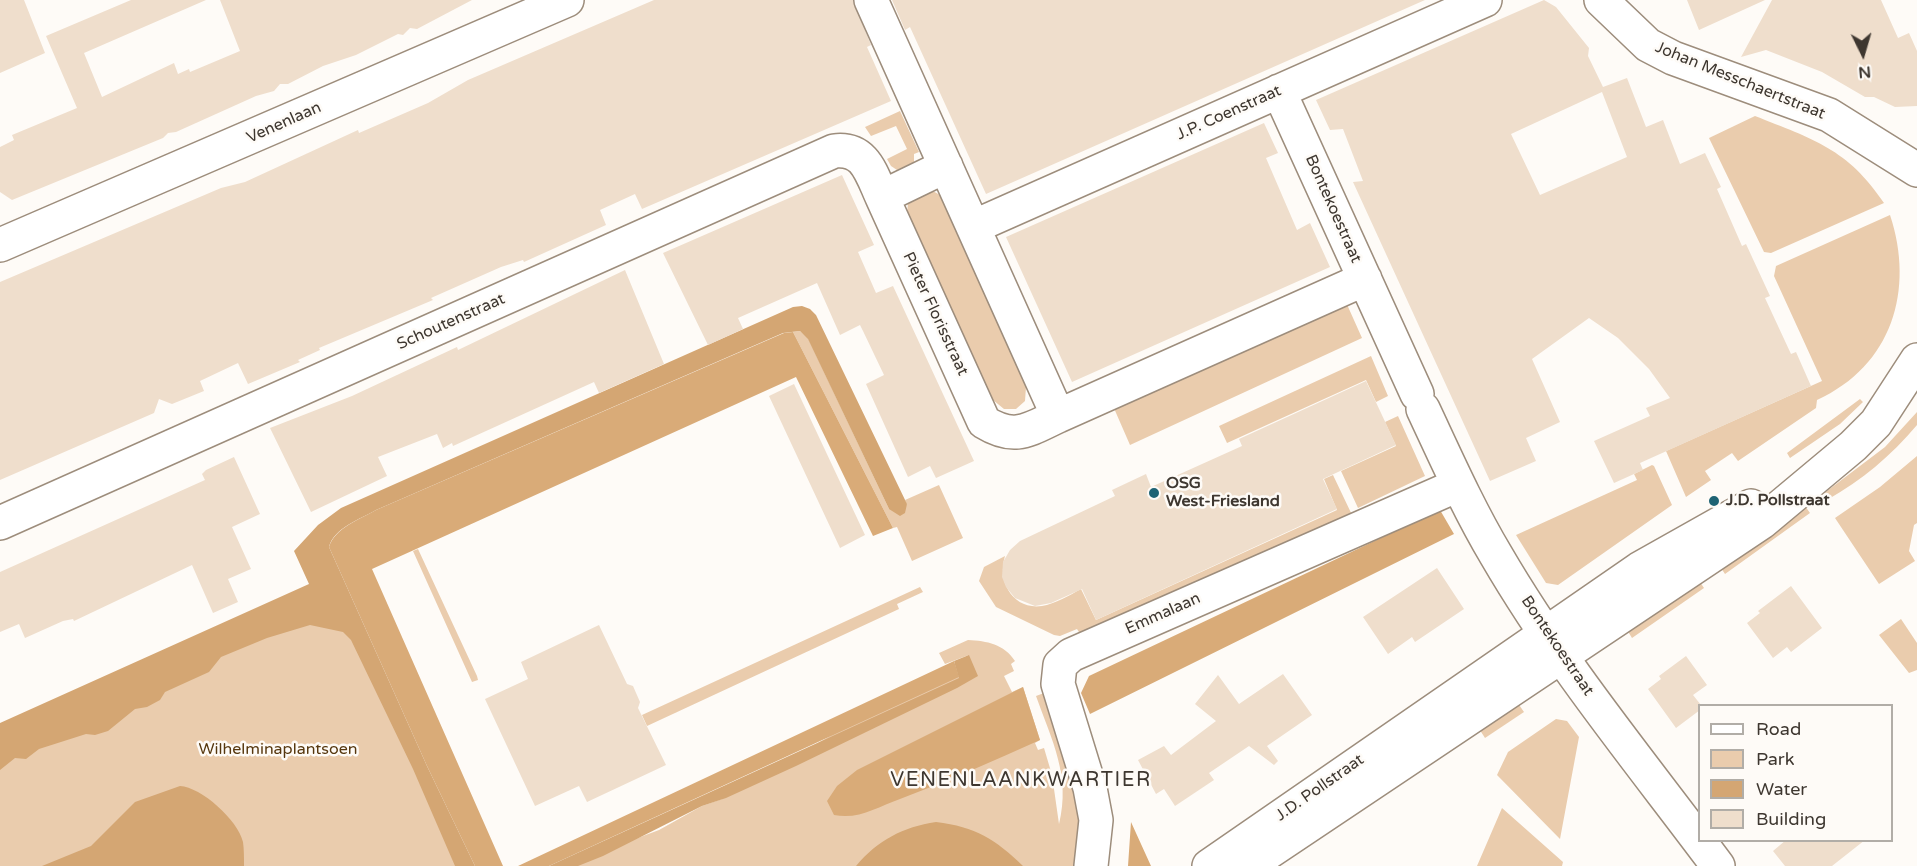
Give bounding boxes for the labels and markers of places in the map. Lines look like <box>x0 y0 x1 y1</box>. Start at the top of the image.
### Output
place label: OSG West-Friesland <box>1166 474 1280 512</box>
marker: OSG West-Friesland <box>1147 486 1161 500</box>
place label: J.D. Pollstraat <box>1726 491 1830 511</box>
marker: J.D. Pollstraat <box>1707 494 1721 508</box>

